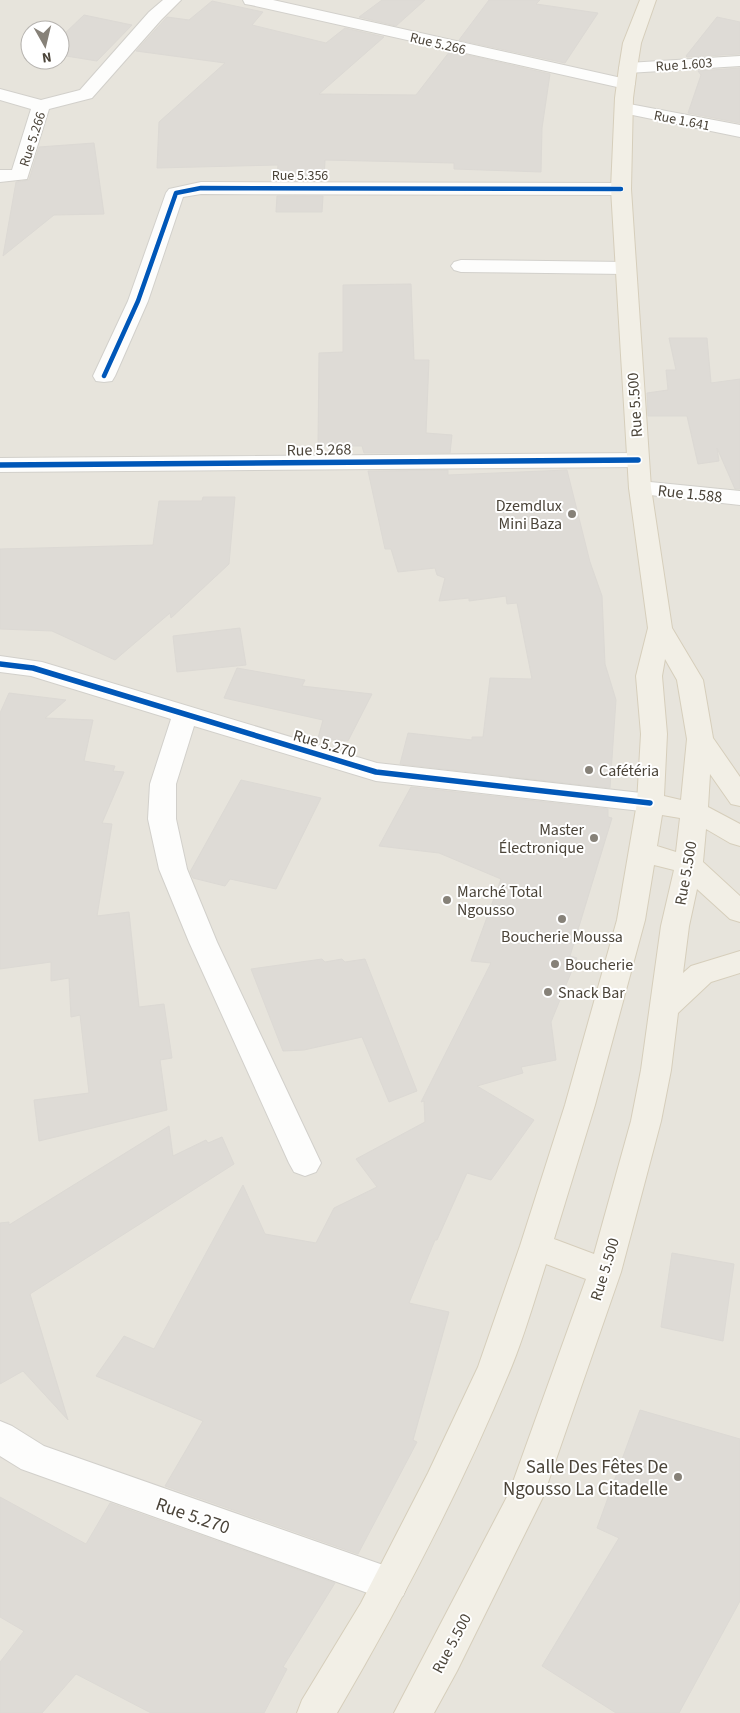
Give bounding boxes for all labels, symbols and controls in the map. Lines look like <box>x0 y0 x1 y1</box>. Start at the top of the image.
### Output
north arrow <box>20 20 70 70</box>
street label: Rue 5.266 <box>408 28 468 60</box>
text: N <box>41 46 53 67</box>
street label: Rue 1.603 <box>655 53 713 77</box>
street label: Rue 1.641 <box>652 106 712 136</box>
street label: Rue 5.266 <box>15 109 51 169</box>
street label: Rue 5.356 <box>272 166 328 186</box>
street label: Rue 5.500 <box>622 372 648 438</box>
street label: Rue 5.268 <box>286 438 352 462</box>
street label: Rue 1.588 <box>657 480 723 508</box>
place label: Dzemdlux Mini Baza <box>496 495 562 535</box>
marker: Dzemdlux Mini Baza <box>566 508 578 520</box>
street label: Rue 5.270 <box>291 724 359 763</box>
place label: Cafétéria <box>599 760 659 782</box>
marker: Cafétéria <box>583 764 595 776</box>
place label: Master Électronique <box>499 819 584 859</box>
marker: Master Électronique <box>588 832 600 844</box>
street label: Rue 5.500 <box>670 839 702 907</box>
place label: Marché Total Ngousso <box>457 881 542 921</box>
marker: Marché Total Ngousso <box>441 894 453 906</box>
marker: Boucherie Moussa <box>556 913 568 925</box>
place label: Boucherie Moussa <box>501 926 623 948</box>
place label: Boucherie <box>565 954 633 976</box>
marker: Boucherie <box>549 958 561 970</box>
place label: Snack Bar <box>558 982 625 1004</box>
marker: Snack Bar <box>542 986 554 998</box>
street label: Rue 5.500 <box>585 1235 625 1303</box>
place label: Salle Des Fêtes De Ngousso La Citadelle <box>503 1454 668 1503</box>
marker: Salle Des Fêtes De Ngousso La Citadelle <box>672 1471 684 1483</box>
street label: Rue 5.270 <box>152 1491 233 1542</box>
street label: Rue 5.500 <box>427 1610 477 1677</box>

